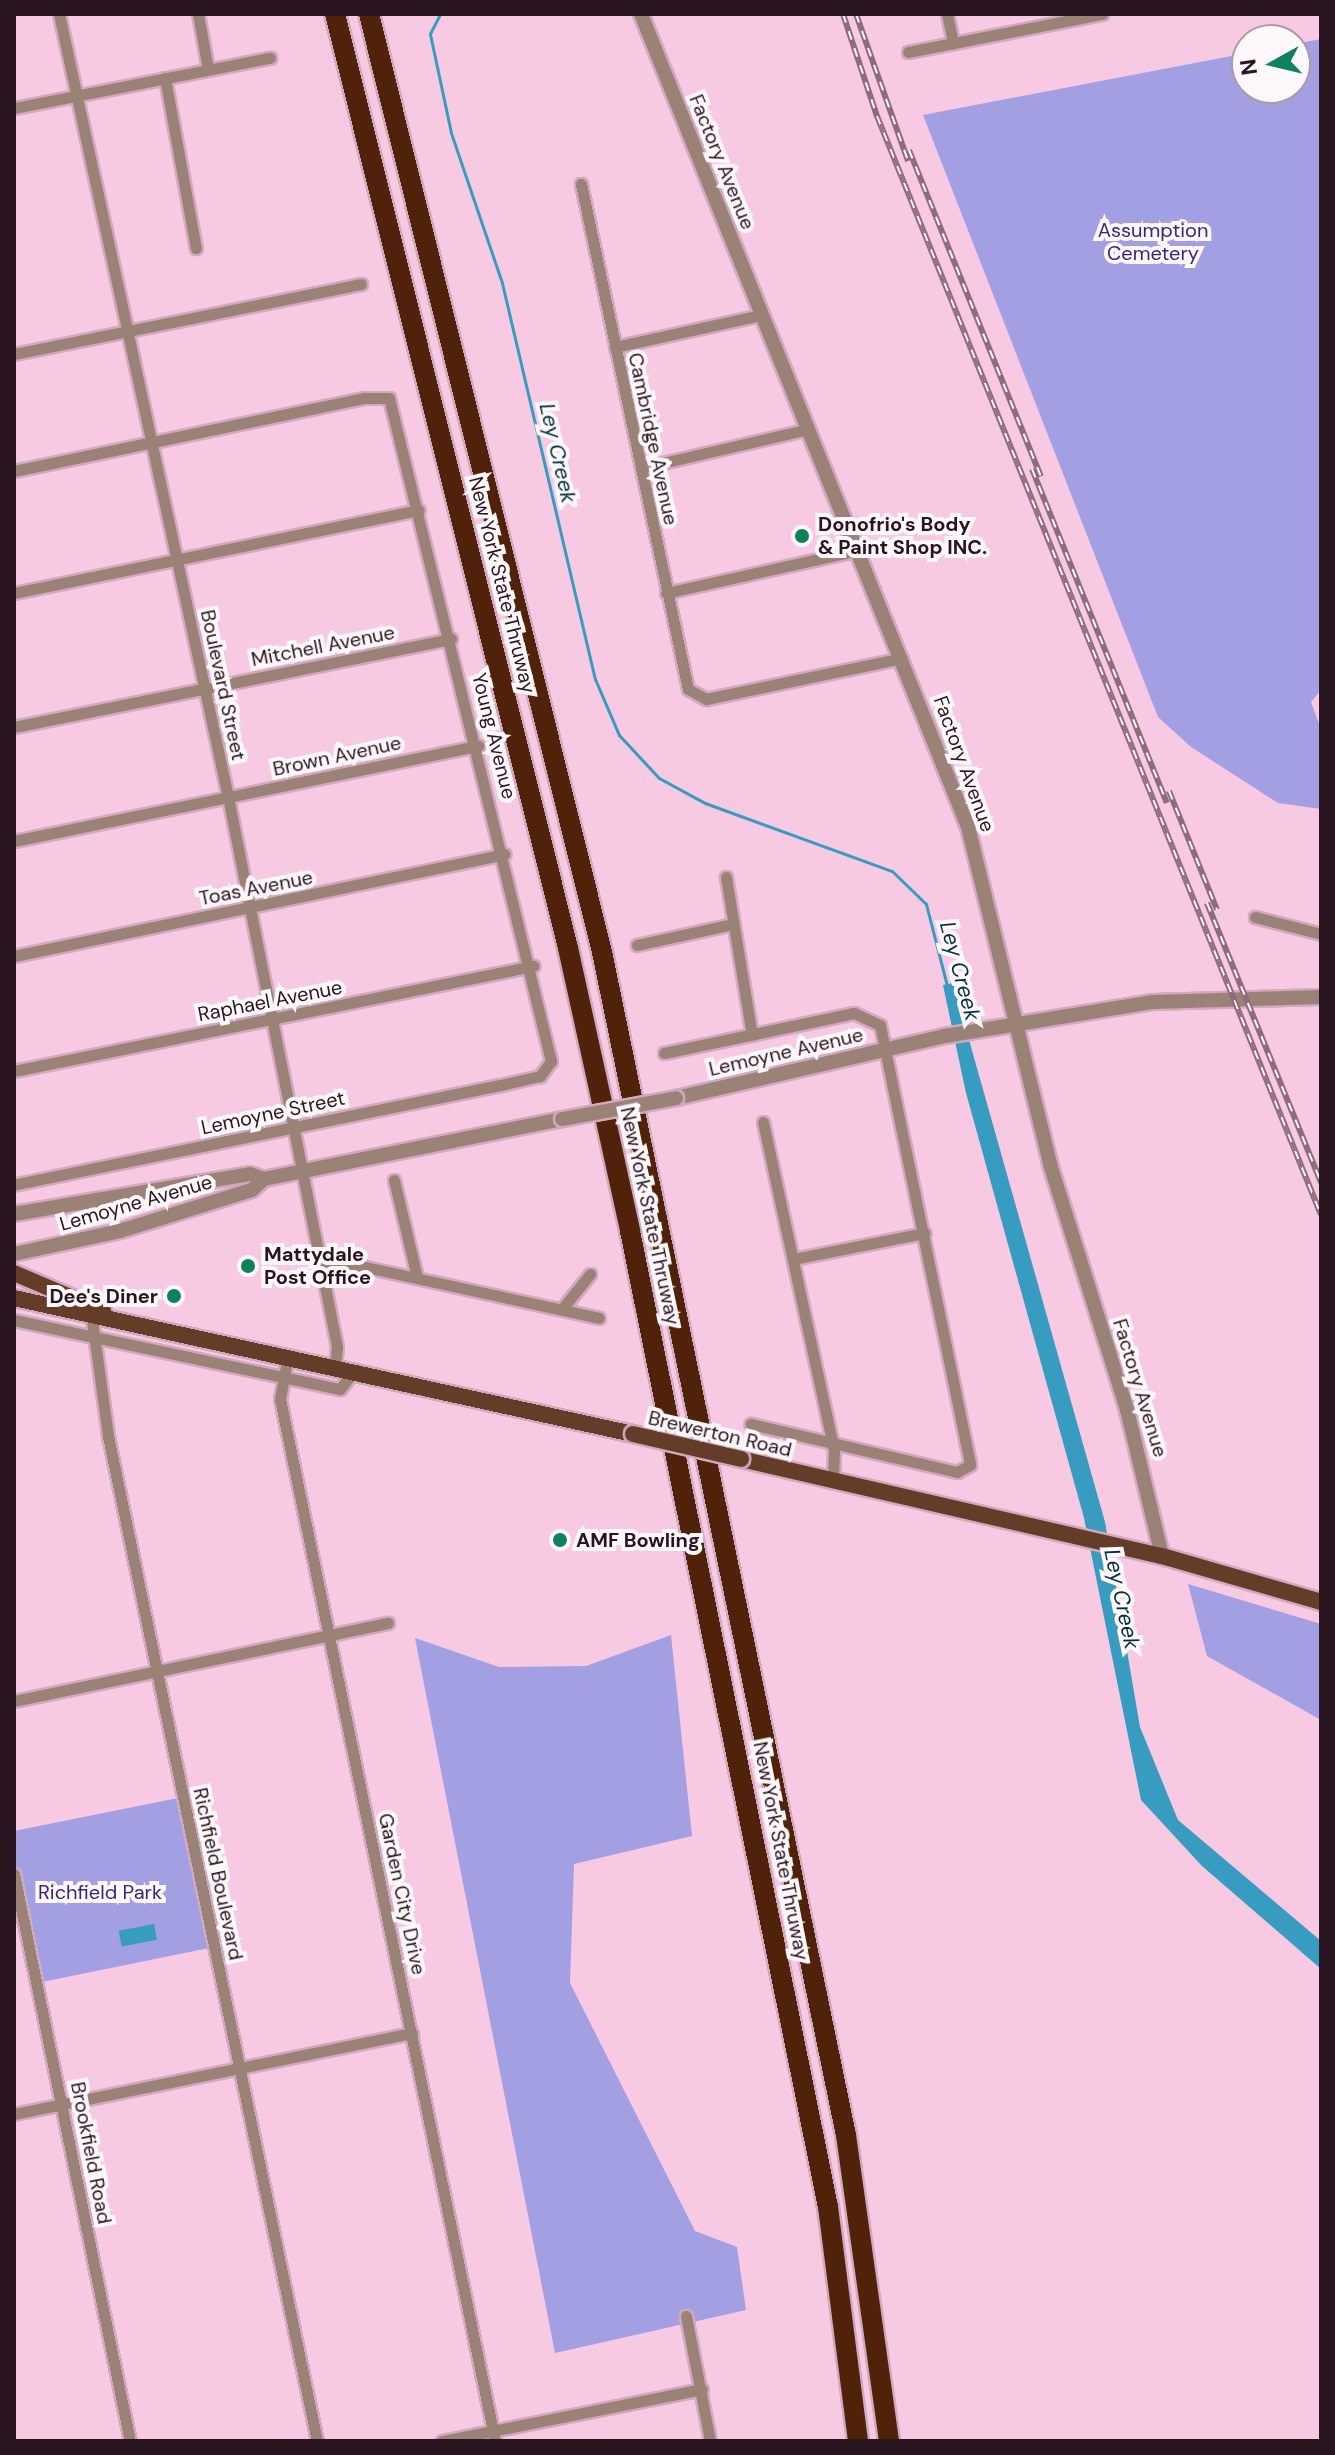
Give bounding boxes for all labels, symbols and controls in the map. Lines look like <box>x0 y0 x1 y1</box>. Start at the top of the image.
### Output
north arrow <box>1231 24 1311 104</box>
text: N <box>1233 57 1264 77</box>
street label: Factory Avenue <box>684 91 760 233</box>
park label: Assumption Cemetery <box>1098 219 1208 266</box>
street label: Cambridge Avenue <box>623 351 683 527</box>
water label: Ley Creek <box>534 400 582 506</box>
street label: New York State Thruway <box>463 474 541 696</box>
place label: Donofrio's Body & Paint Shop INC. <box>818 512 987 559</box>
marker: Donofrio's Body & Paint Shop INC. <box>793 527 811 545</box>
street label: Boulevard Street <box>195 608 251 762</box>
street label: Mitchell Avenue <box>249 620 397 672</box>
street label: Young Avenue <box>467 670 521 802</box>
street label: Factory Avenue <box>928 693 1000 835</box>
street label: Brown Avenue <box>271 731 403 781</box>
street label: Toas Avenue <box>197 865 315 911</box>
water label: Ley Creek <box>934 918 986 1024</box>
street label: Raphael Avenue <box>196 975 344 1027</box>
street label: Lemoyne Avenue <box>707 1023 865 1081</box>
street label: Lemoyne Street <box>199 1086 347 1140</box>
street label: New York State Thruway <box>615 1105 685 1327</box>
street label: Lemoyne Avenue <box>57 1170 215 1236</box>
place label: Mattydale Post Office <box>264 1242 371 1289</box>
marker: Mattydale Post Office <box>239 1257 257 1275</box>
place label: Dee's Diner <box>49 1284 158 1308</box>
marker: Dee's Diner <box>165 1287 183 1305</box>
street label: Factory Avenue <box>1108 1316 1172 1460</box>
street label: Brewerton Road <box>646 1406 794 1462</box>
place label: AMF Bowling <box>576 1528 700 1552</box>
marker: AMF Bowling <box>551 1531 569 1549</box>
water label: Ley Creek <box>1099 1547 1145 1651</box>
street label: New York State Thruway <box>748 1740 814 1962</box>
street label: Richfield Boulevard <box>188 1786 248 1962</box>
street label: Garden City Drive <box>373 1811 431 1977</box>
park label: Richfield Park <box>38 1880 162 1904</box>
street label: Brookfield Road <box>65 2080 117 2226</box>

